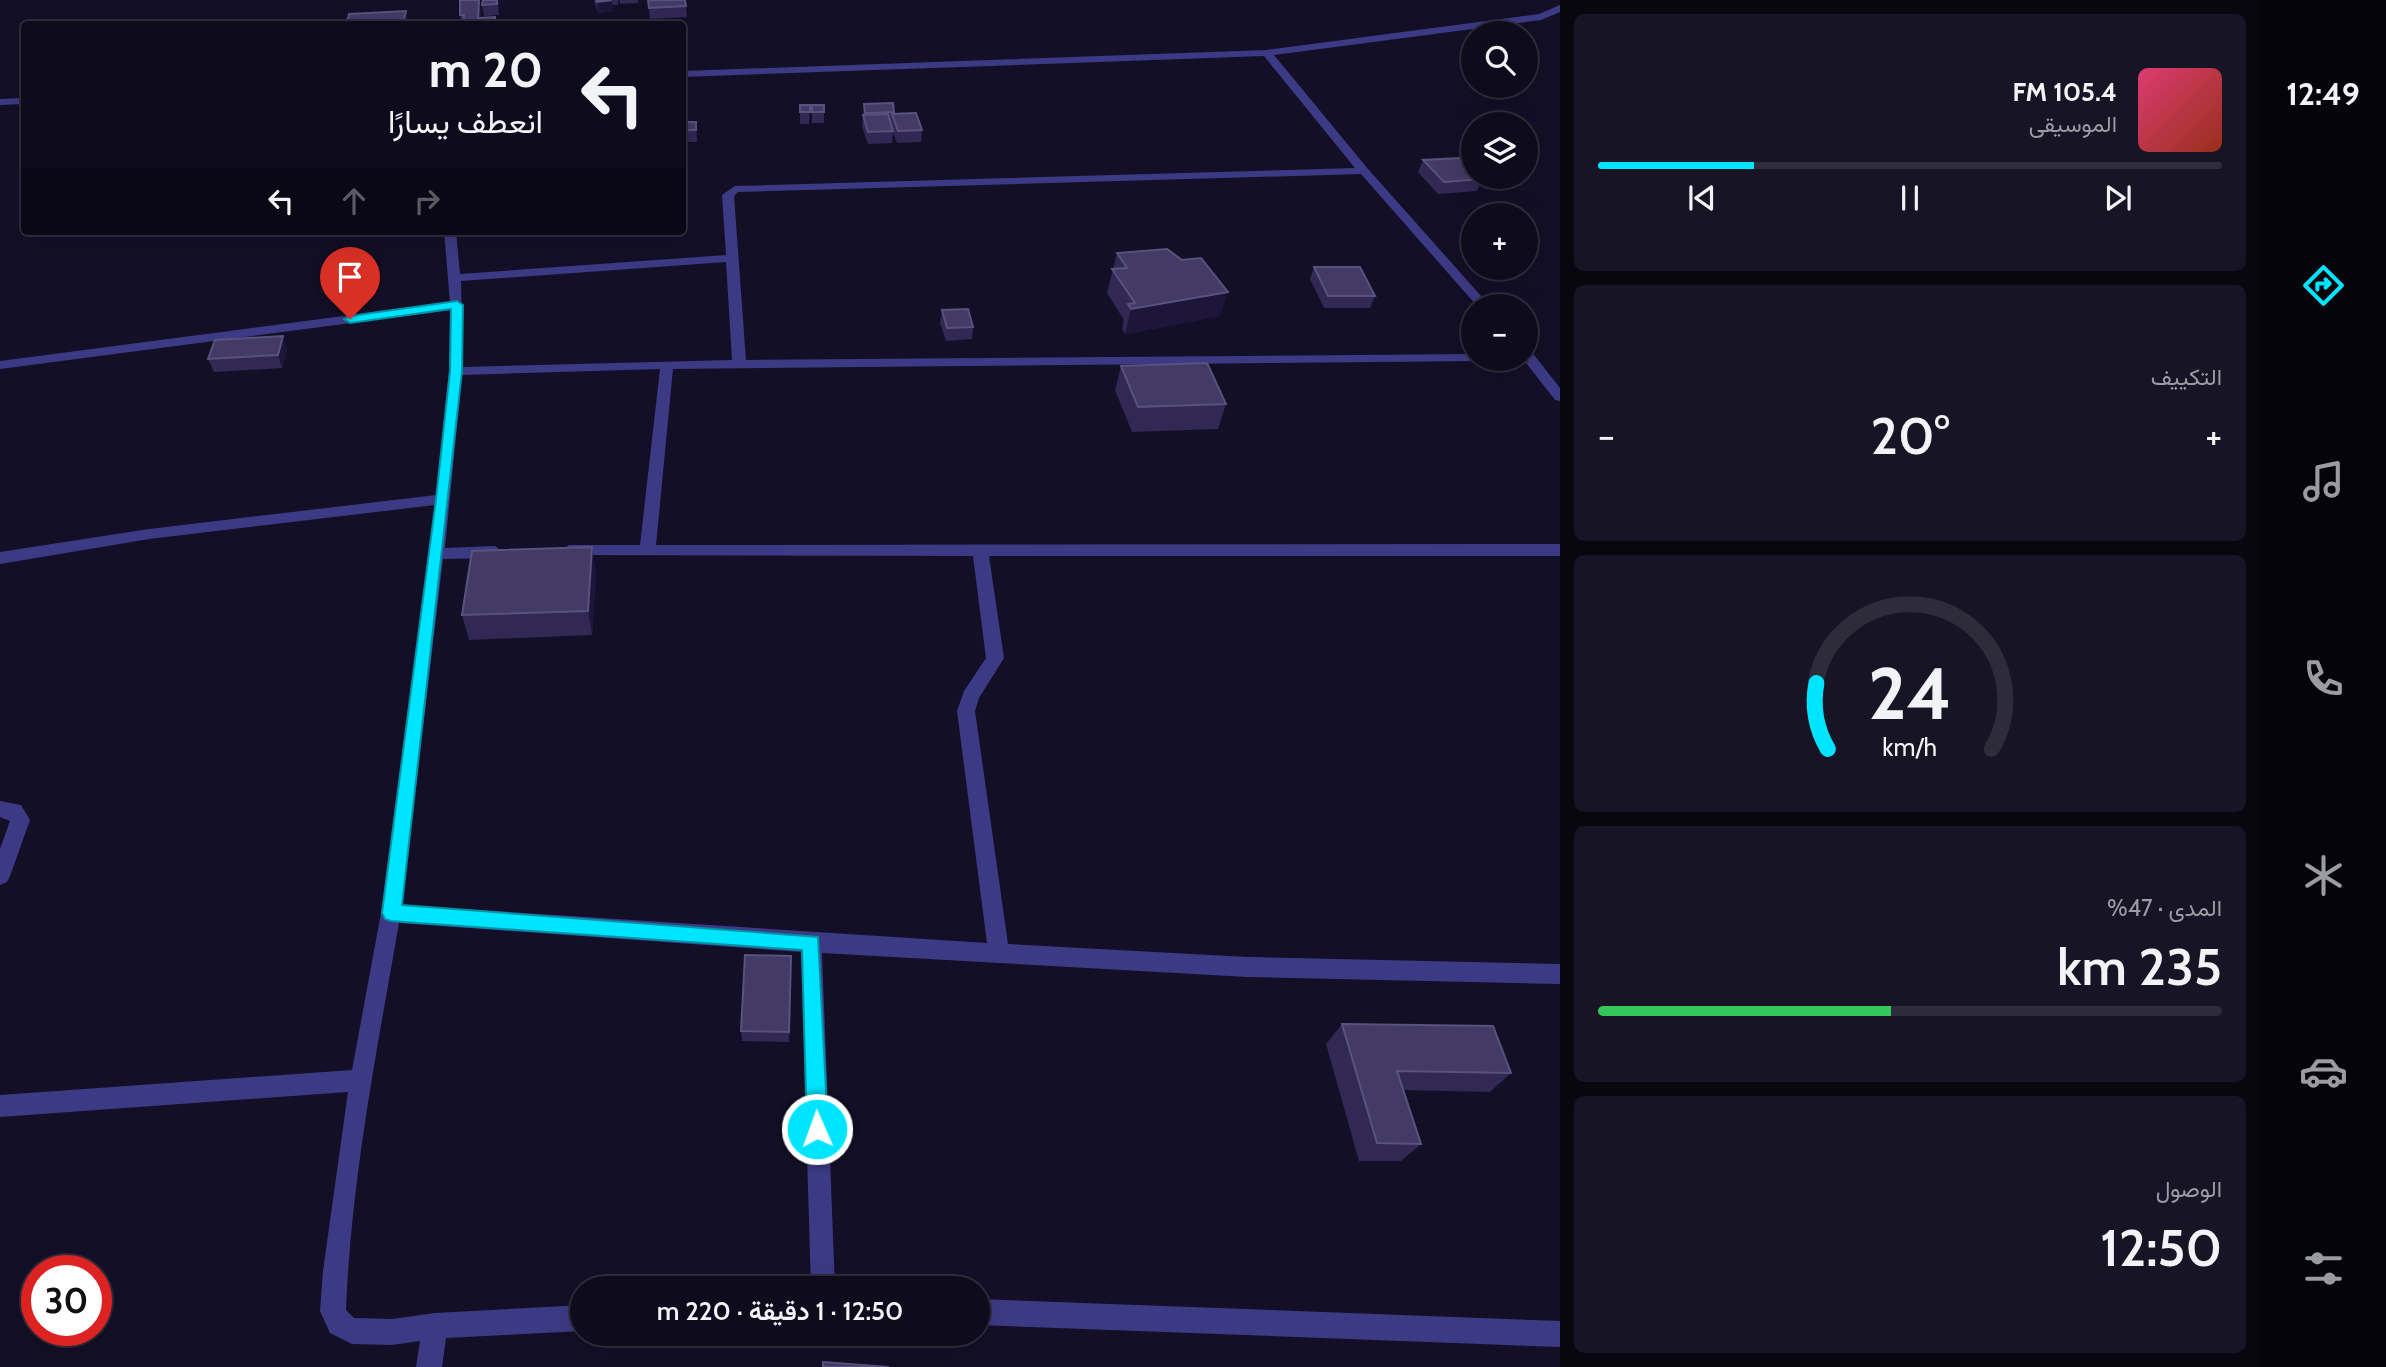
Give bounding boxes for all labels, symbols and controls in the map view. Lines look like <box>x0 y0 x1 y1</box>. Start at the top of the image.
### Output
map controls <box>1461 21 1538 371</box>
button: search <box>1461 21 1538 98</box>
text: 20 m <box>429 40 543 99</box>
icon: left <box>567 49 658 140</box>
text: 12:49 <box>2286 74 2360 113</box>
text: 105.4 FM <box>2012 76 2117 108</box>
text: انعطف يسارًا <box>388 102 543 141</box>
text: الموسيقى <box>2029 110 2117 138</box>
button: layers <box>1461 112 1538 189</box>
icon: previous <box>1683 179 1721 217</box>
icon: pause <box>1891 179 1929 217</box>
icon: next <box>2099 179 2137 217</box>
icon: left <box>262 182 300 220</box>
icon: ahead <box>335 182 373 220</box>
icon: right <box>408 182 446 220</box>
button: + <box>1461 203 1538 280</box>
pin <box>320 247 380 319</box>
icon: arrive <box>331 258 369 296</box>
icon: directions <box>2299 261 2348 310</box>
button: − <box>1461 294 1538 371</box>
text: التكييف <box>2151 363 2222 391</box>
text: 20° <box>1870 404 1950 467</box>
text: − <box>1598 412 1615 459</box>
text: + <box>2205 412 2222 459</box>
icon: music <box>2299 457 2348 506</box>
text: 24 <box>1868 650 1952 738</box>
icon: phone <box>2299 654 2348 703</box>
text: km/h <box>1883 732 1937 762</box>
icon: climate <box>2299 851 2348 900</box>
text: المدى · 47% <box>2107 894 2222 922</box>
text: 235 km <box>2057 935 2222 998</box>
icon: car <box>2299 1047 2348 1096</box>
position arrow <box>780 1092 854 1166</box>
text: الوصول <box>2156 1175 2222 1203</box>
text: 12:50 <box>2100 1216 2222 1279</box>
icon: filters <box>2299 1244 2348 1293</box>
speed limit sign: 30 <box>21 1255 112 1346</box>
text: 12:50 · 1 دقيقة · 220 m <box>657 1295 903 1327</box>

